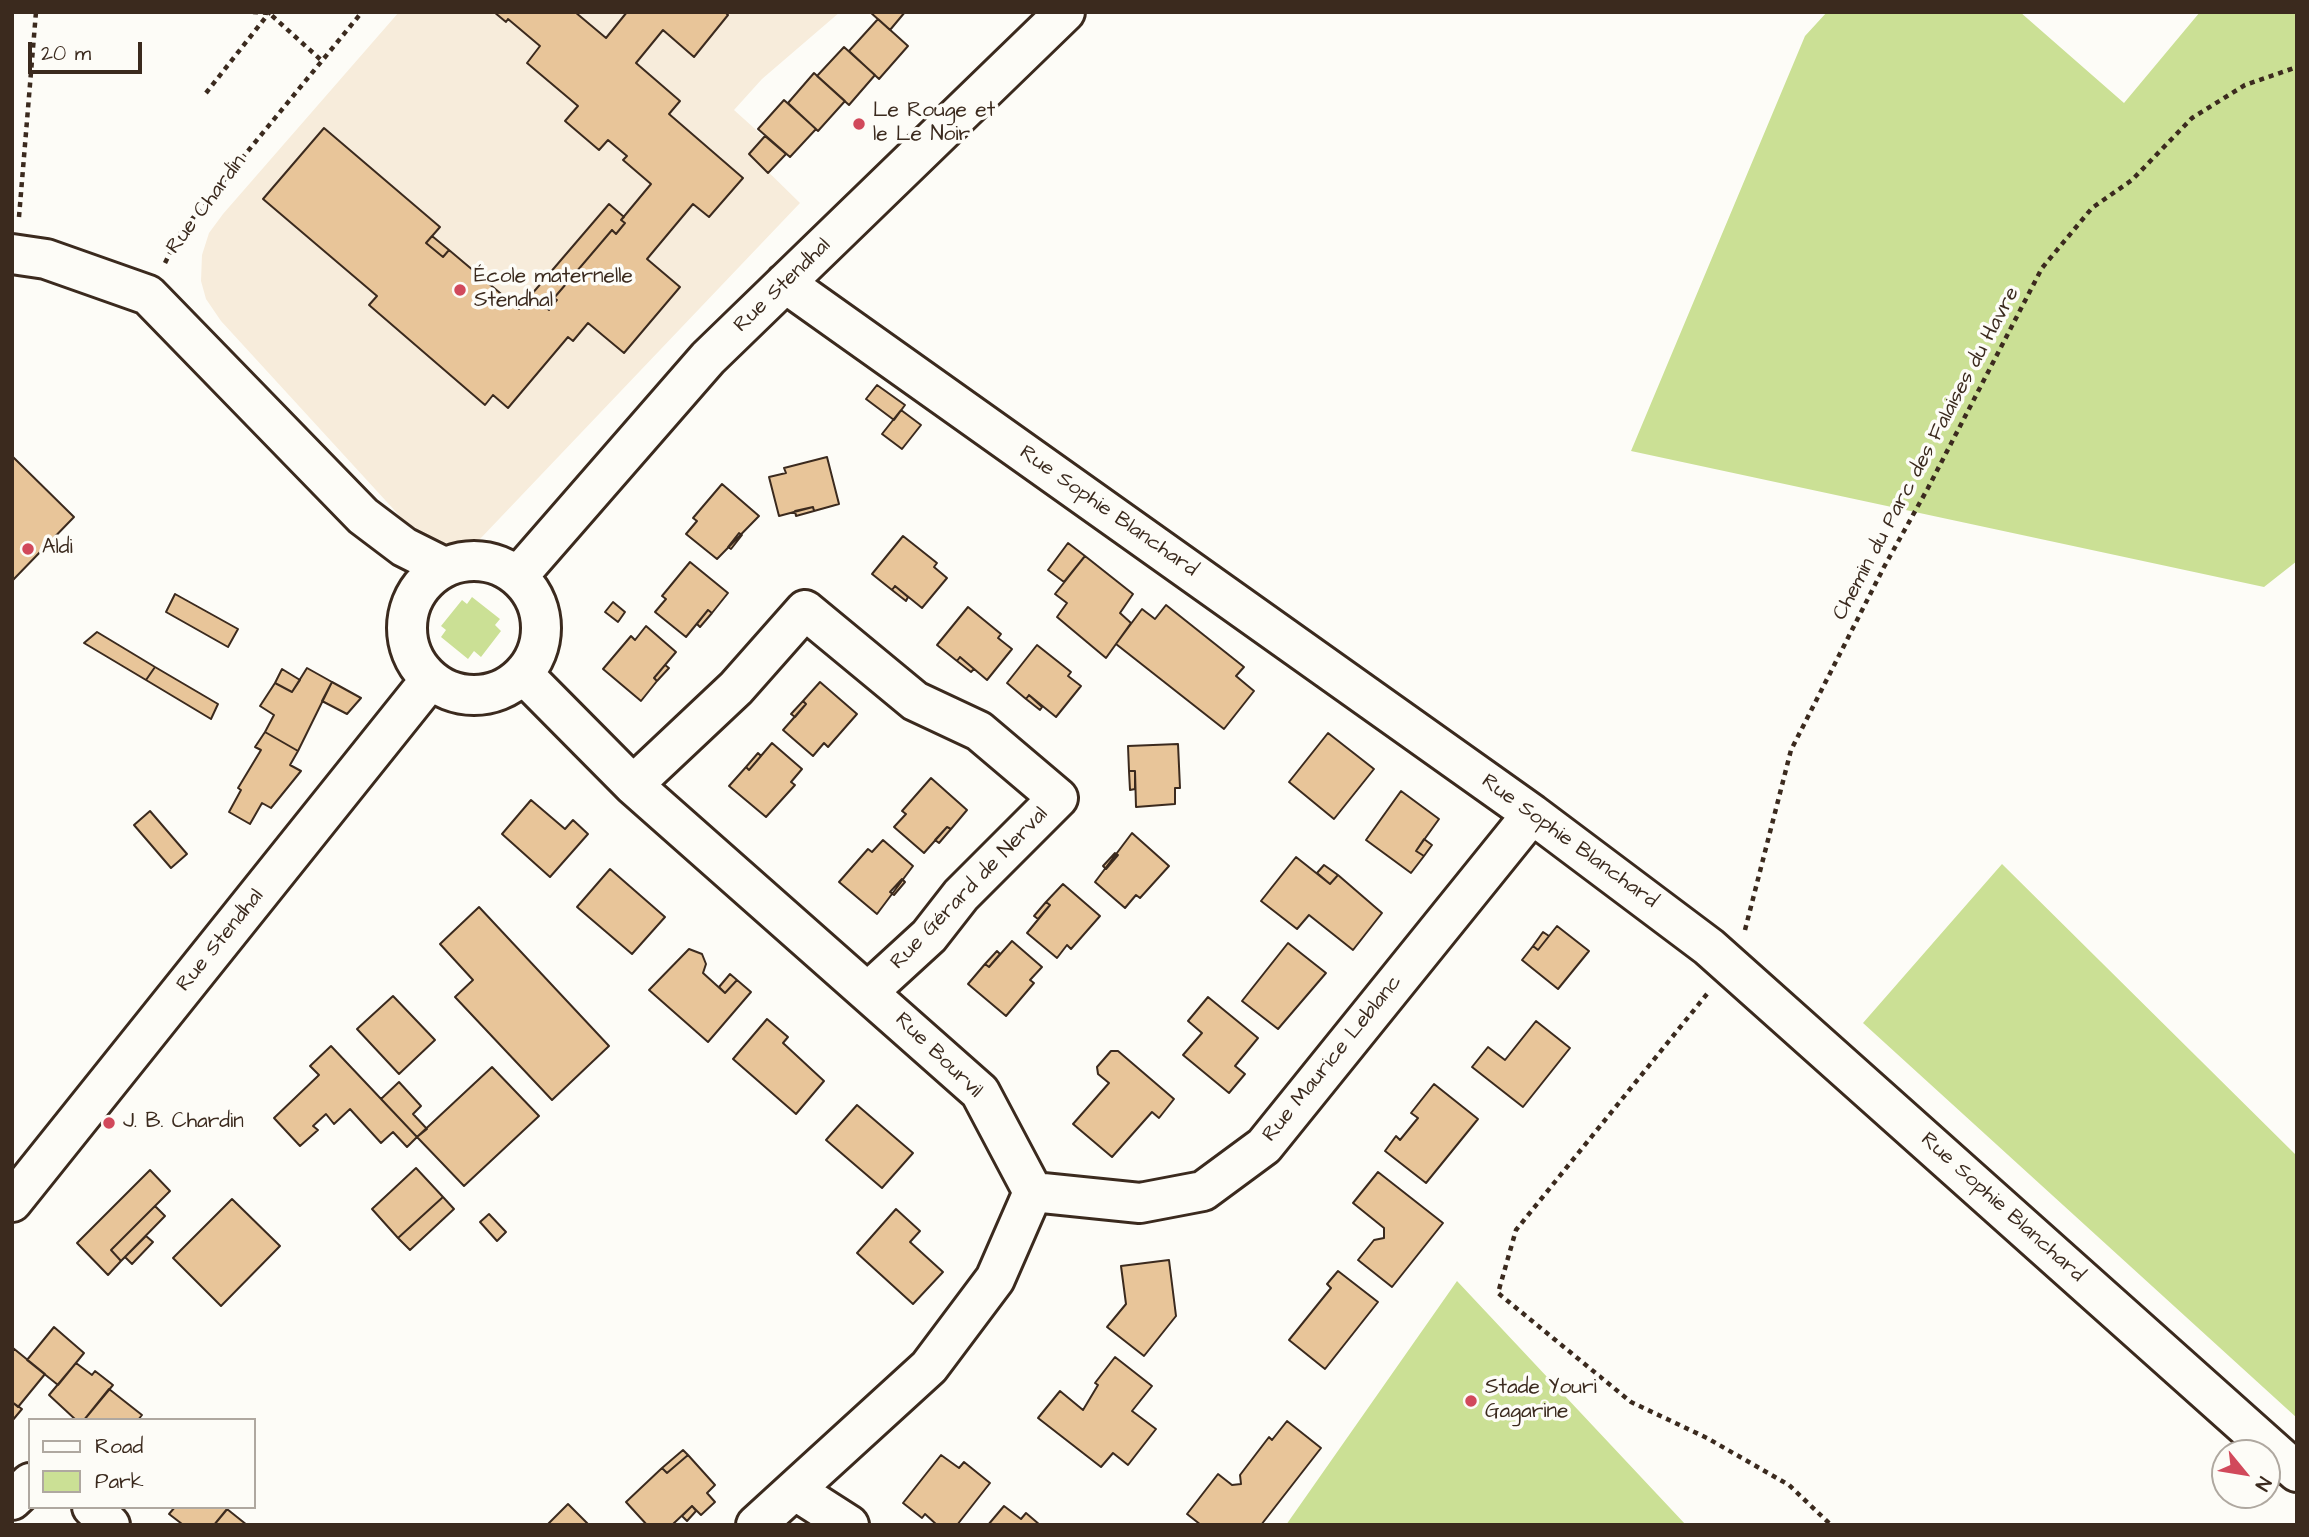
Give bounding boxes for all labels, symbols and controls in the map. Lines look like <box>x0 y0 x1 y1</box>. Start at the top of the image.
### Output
scale bar <box>32 28 145 72</box>
text: 20 m <box>41 39 91 68</box>
place label: Le Rouge et le Le Noir <box>873 99 995 149</box>
marker: Le Rouge et le Le Noir <box>851 116 867 132</box>
street label: Rue Chardin <box>162 151 252 259</box>
street label: Rue Stendhal <box>730 234 836 338</box>
place label: École maternelle Stendhal <box>474 265 633 315</box>
marker: École maternelle Stendhal <box>452 282 468 298</box>
street label: Chemin du Parc des Falaises du Havre <box>1828 283 2026 625</box>
street label: Rue Sophie Blanchard <box>1014 441 1202 583</box>
place label: Aldi <box>42 536 73 562</box>
marker: Aldi <box>20 541 36 557</box>
street label: Rue Sophie Blanchard <box>1476 770 1662 914</box>
street label: Rue Gérard de Nerval <box>886 803 1054 975</box>
street label: Rue Stendhal <box>172 885 270 997</box>
street label: Rue Maurice Leblanc <box>1258 970 1408 1148</box>
street label: Rue Bourvil <box>889 1008 987 1104</box>
place label: J. B. Chardin <box>123 1110 244 1136</box>
marker: J. B. Chardin <box>101 1115 117 1131</box>
street label: Rue Sophie Blanchard <box>1915 1128 2089 1288</box>
place label: Stade Youri Gagarine <box>1485 1376 1597 1426</box>
marker: Stade Youri Gagarine <box>1463 1393 1479 1409</box>
legend <box>28 1418 256 1509</box>
text: Road <box>95 1432 143 1461</box>
north arrow <box>2211 1439 2281 1509</box>
text: Park <box>95 1467 144 1496</box>
text: N <box>2248 1472 2278 1496</box>

